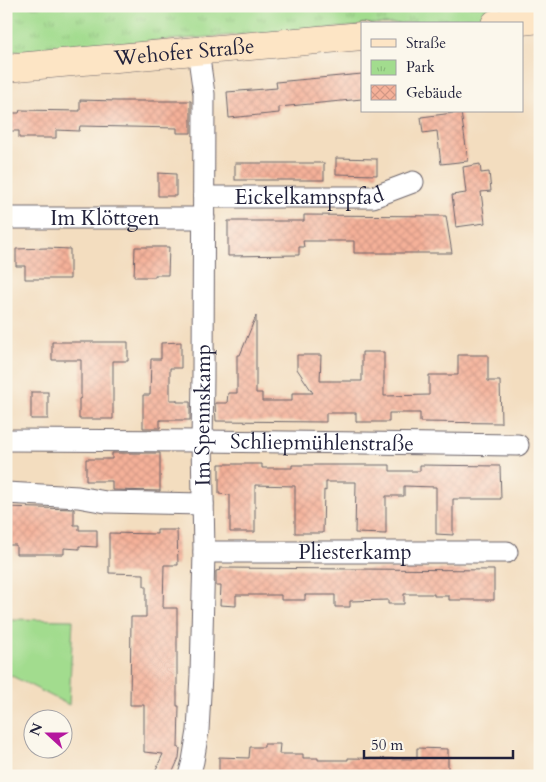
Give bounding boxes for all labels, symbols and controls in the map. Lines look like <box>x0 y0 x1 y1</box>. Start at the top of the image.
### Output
legend <box>361 22 524 112</box>
street label: Wehofer Straße <box>112 32 256 73</box>
text: Straße <box>406 33 446 53</box>
text: Park <box>406 57 435 77</box>
text: Gebäude <box>406 83 463 103</box>
street label: Eickelkampspfad <box>235 180 388 212</box>
street label: Im Klöttgen <box>50 204 160 233</box>
street label: Im Spennskamp <box>188 344 218 486</box>
street label: Schliepmühlenstraße <box>230 427 414 459</box>
street label: Pliesterkamp <box>298 538 412 567</box>
north arrow <box>22 710 72 760</box>
text: N <box>25 720 47 739</box>
scale bar <box>364 727 512 759</box>
text: 50 m <box>371 735 403 755</box>

